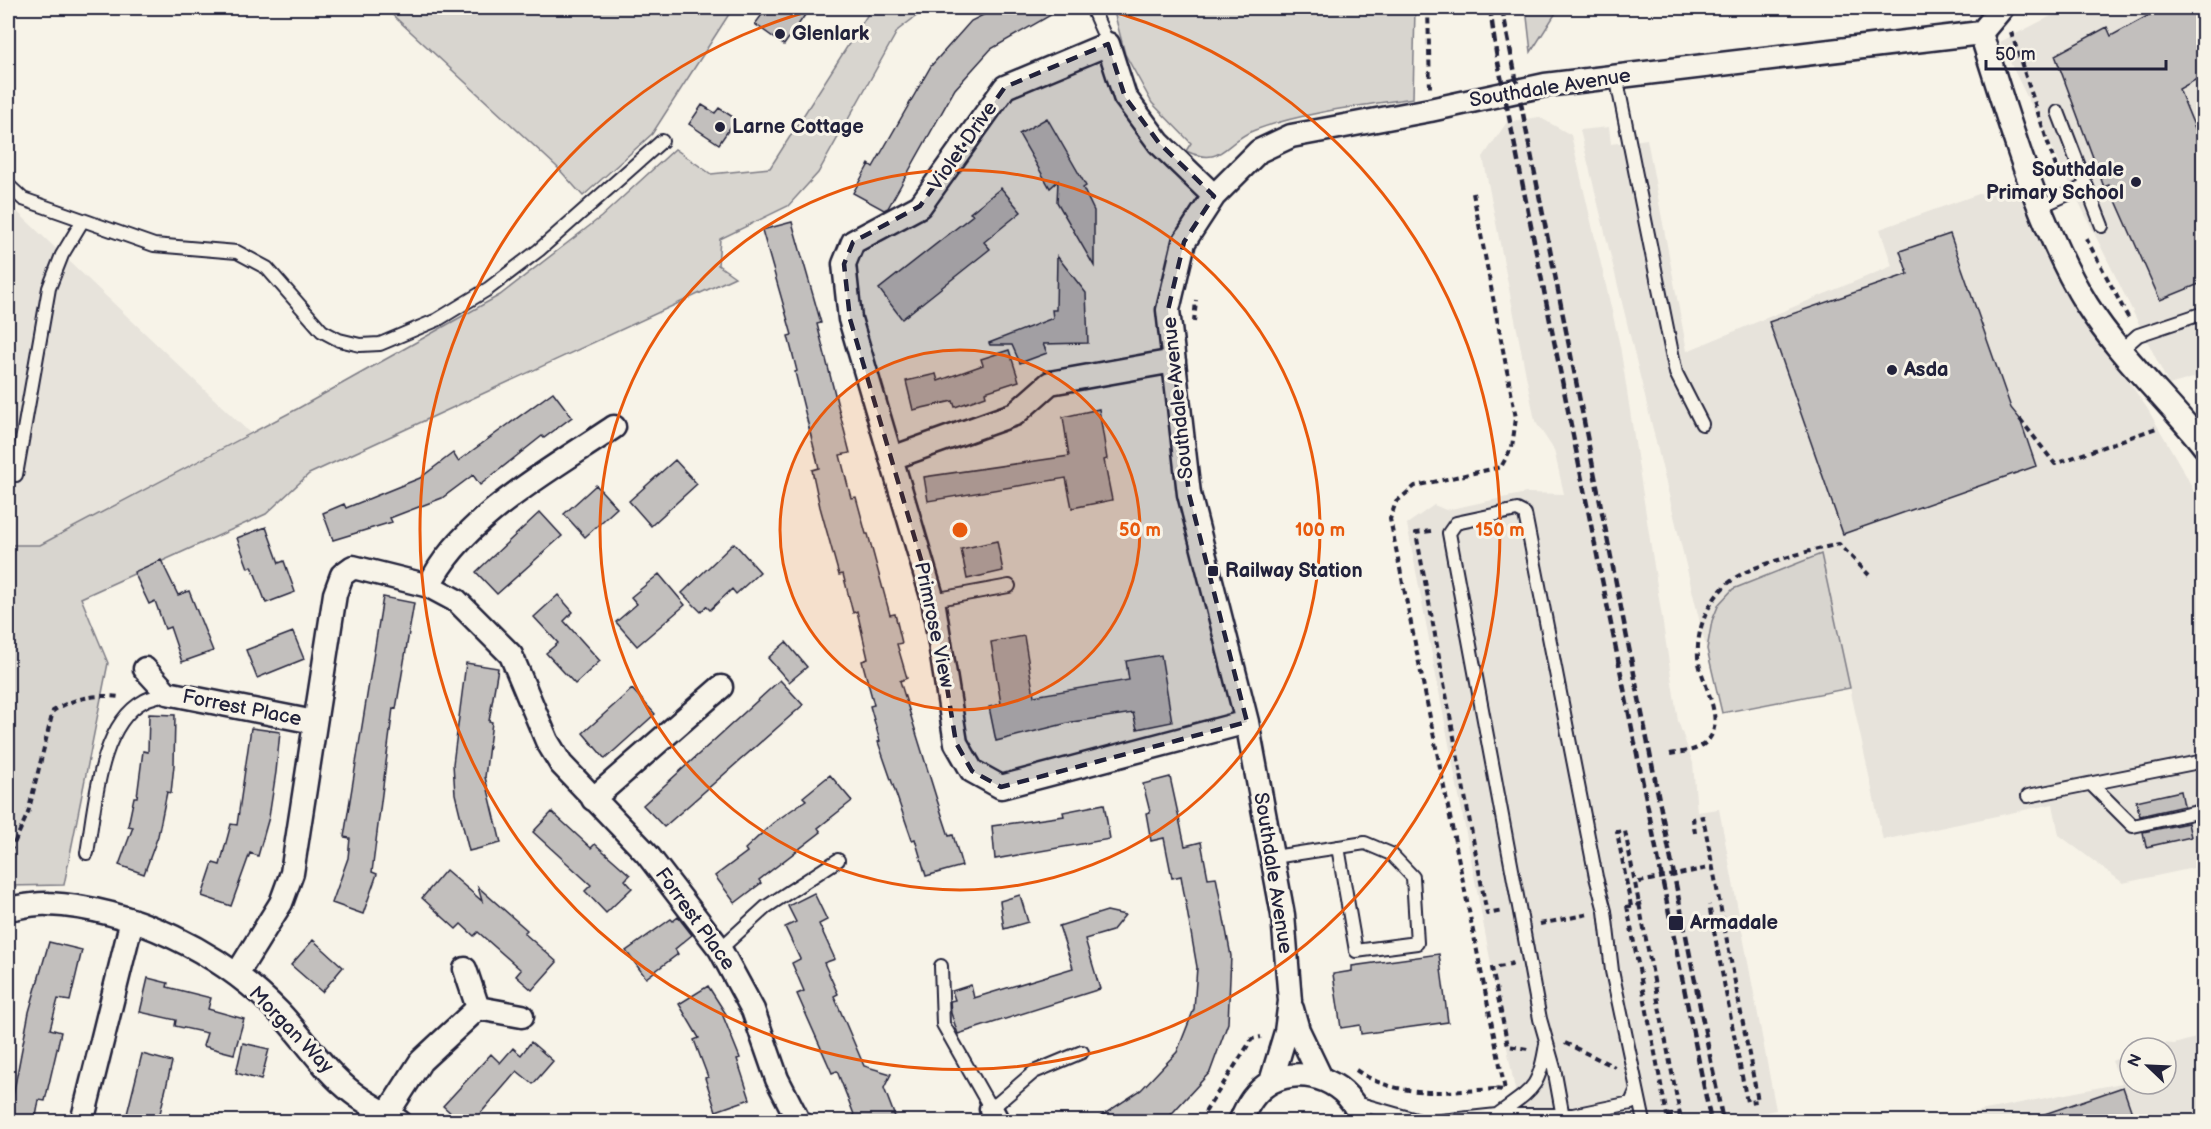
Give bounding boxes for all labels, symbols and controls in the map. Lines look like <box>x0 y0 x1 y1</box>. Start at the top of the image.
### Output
place label: Glenlark <box>792 22 870 46</box>
marker: Glenlark <box>773 27 787 41</box>
scale bar <box>1986 33 2166 71</box>
text: 50 m <box>1995 44 2036 65</box>
street label: Southdale Avenue <box>1468 63 1633 113</box>
street label: Violet Drive <box>924 97 1002 195</box>
place label: Larne Cottage <box>732 115 864 139</box>
marker: Larne Cottage <box>713 120 727 134</box>
place label: Southdale Primary School <box>1986 158 2124 205</box>
marker: Southdale Primary School <box>2129 175 2143 189</box>
street label: Southdale Avenue <box>1158 316 1198 480</box>
place label: Asda <box>1903 358 1949 382</box>
marker: Asda <box>1885 363 1899 377</box>
centre of rings <box>950 520 970 540</box>
text: 50 m <box>1119 520 1161 541</box>
text: 100 m <box>1295 520 1345 541</box>
text: 150 m <box>1475 520 1525 541</box>
place label: Railway Station <box>1225 559 1363 583</box>
street label: Primrose View <box>909 560 959 691</box>
marker: Railway Station <box>1206 564 1220 578</box>
street label: Forrest Place <box>180 685 304 731</box>
street label: Southdale Avenue <box>1248 791 1298 956</box>
street label: Forrest Place <box>650 863 740 975</box>
place label: Armadale <box>1689 911 1778 935</box>
marker: Armadale <box>1667 914 1685 932</box>
street label: Morgan Way <box>244 981 338 1079</box>
north arrow <box>2118 1036 2178 1096</box>
text: N <box>2124 1051 2147 1070</box>

